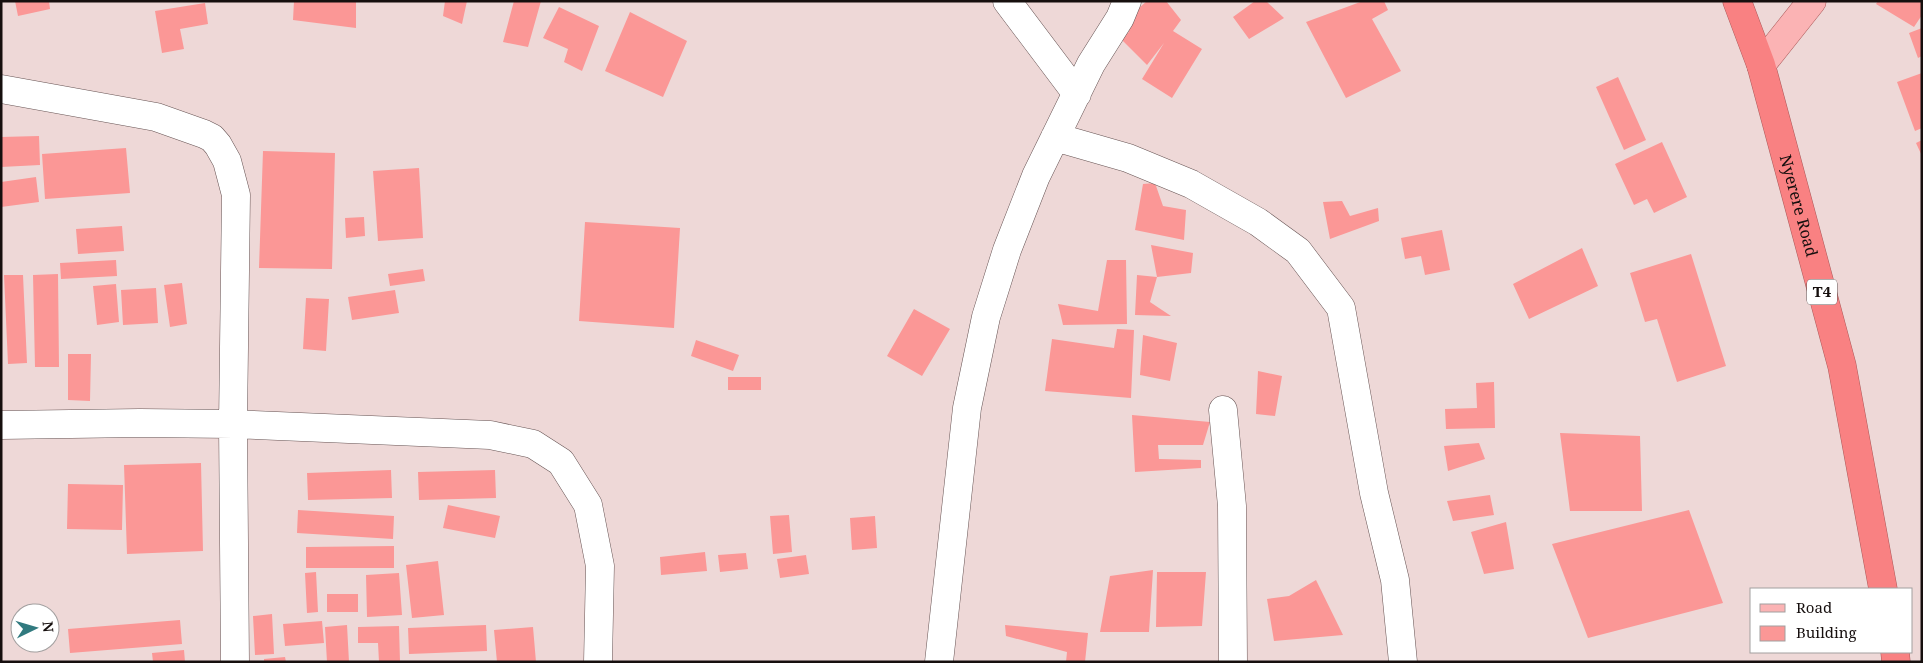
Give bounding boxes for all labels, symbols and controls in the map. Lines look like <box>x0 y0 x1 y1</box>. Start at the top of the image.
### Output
street label: Nyerere Road <box>1775 152 1823 259</box>
road number: T4 <box>1807 280 1837 304</box>
legend <box>1750 588 1913 653</box>
text: Road <box>1796 597 1832 617</box>
north arrow <box>10 603 60 653</box>
text: N <box>39 620 58 633</box>
text: Building <box>1796 622 1857 642</box>

